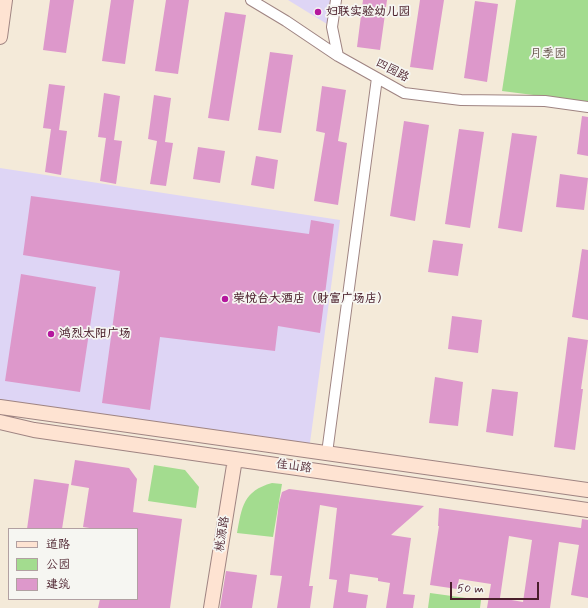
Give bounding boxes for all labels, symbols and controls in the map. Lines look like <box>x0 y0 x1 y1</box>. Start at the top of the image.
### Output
place label: 妇联实验幼儿园 <box>326 5 410 19</box>
marker: 妇联实验幼儿园 <box>313 7 323 17</box>
park label: 月季园 <box>530 47 566 61</box>
street label: 四园路 <box>373 56 411 86</box>
place label: 荣悦台大酒店（财富广场店） <box>233 292 389 306</box>
marker: 荣悦台大酒店（财富广场店） <box>220 294 230 304</box>
place label: 鸿烈太阳广场 <box>59 327 131 341</box>
marker: 鸿烈太阳广场 <box>46 329 56 339</box>
street label: 佳山路 <box>275 457 313 477</box>
street label: 桃源路 <box>213 515 233 553</box>
legend <box>8 528 138 600</box>
text: 道路 <box>46 537 70 553</box>
text: 公园 <box>46 557 70 573</box>
scale bar <box>452 574 541 600</box>
text: 建筑 <box>46 577 70 593</box>
text: 50 m <box>457 581 484 597</box>

